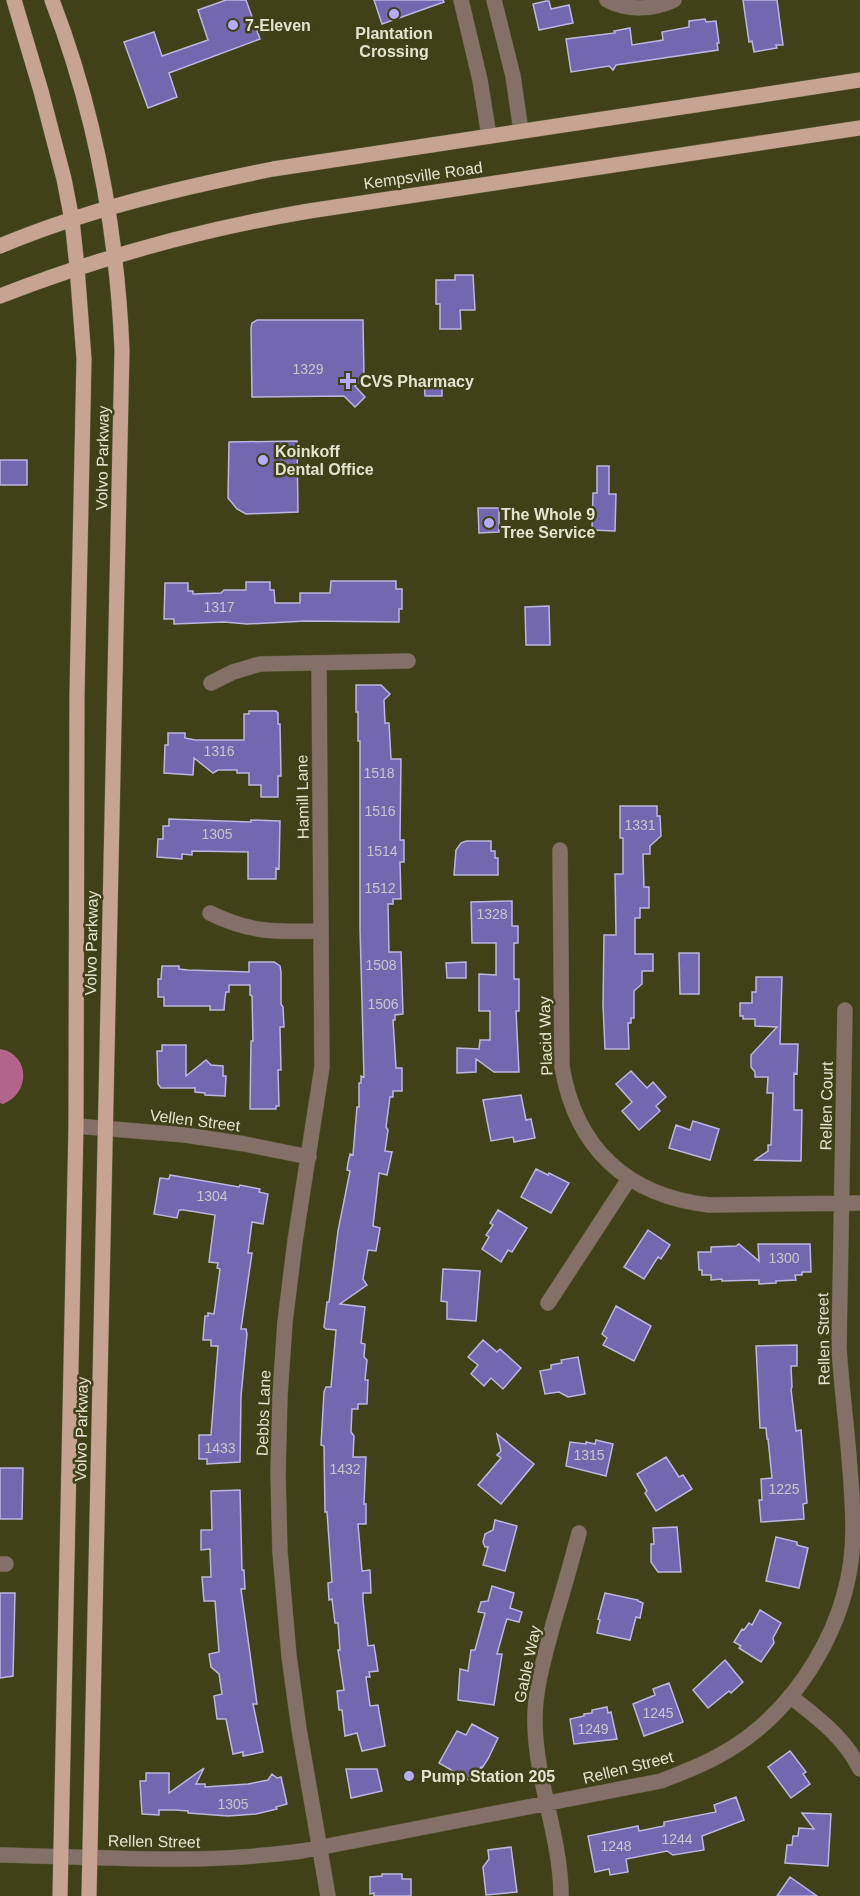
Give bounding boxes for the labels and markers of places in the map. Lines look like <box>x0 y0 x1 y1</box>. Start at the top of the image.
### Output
marker: Plantation Crossing <box>387 7 401 21</box>
place label: 7-Eleven <box>245 17 311 34</box>
marker: 7-Eleven <box>226 18 240 32</box>
place label: Plantation Crossing <box>355 25 433 60</box>
place label: CVS Pharmacy <box>360 373 474 390</box>
marker: CVS Pharmacy <box>341 374 355 388</box>
place label: Koinkoff Dental Office <box>275 443 374 478</box>
marker: Koinkoff Dental Office <box>256 453 270 467</box>
place label: The Whole 9 Tree Service <box>501 506 595 541</box>
marker: The Whole 9 Tree Service <box>482 516 496 530</box>
place label: Pump Station 205 <box>421 1768 555 1785</box>
marker: Pump Station 205 <box>402 1769 416 1783</box>

